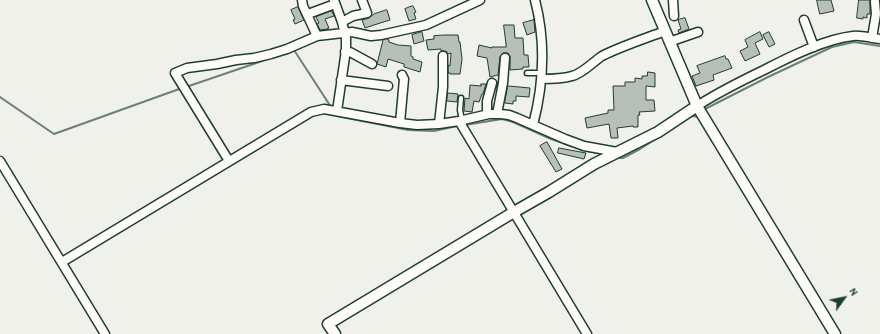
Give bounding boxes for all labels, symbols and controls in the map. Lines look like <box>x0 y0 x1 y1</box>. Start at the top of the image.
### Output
north arrow <box>824 278 864 318</box>
text: N <box>847 285 862 298</box>

